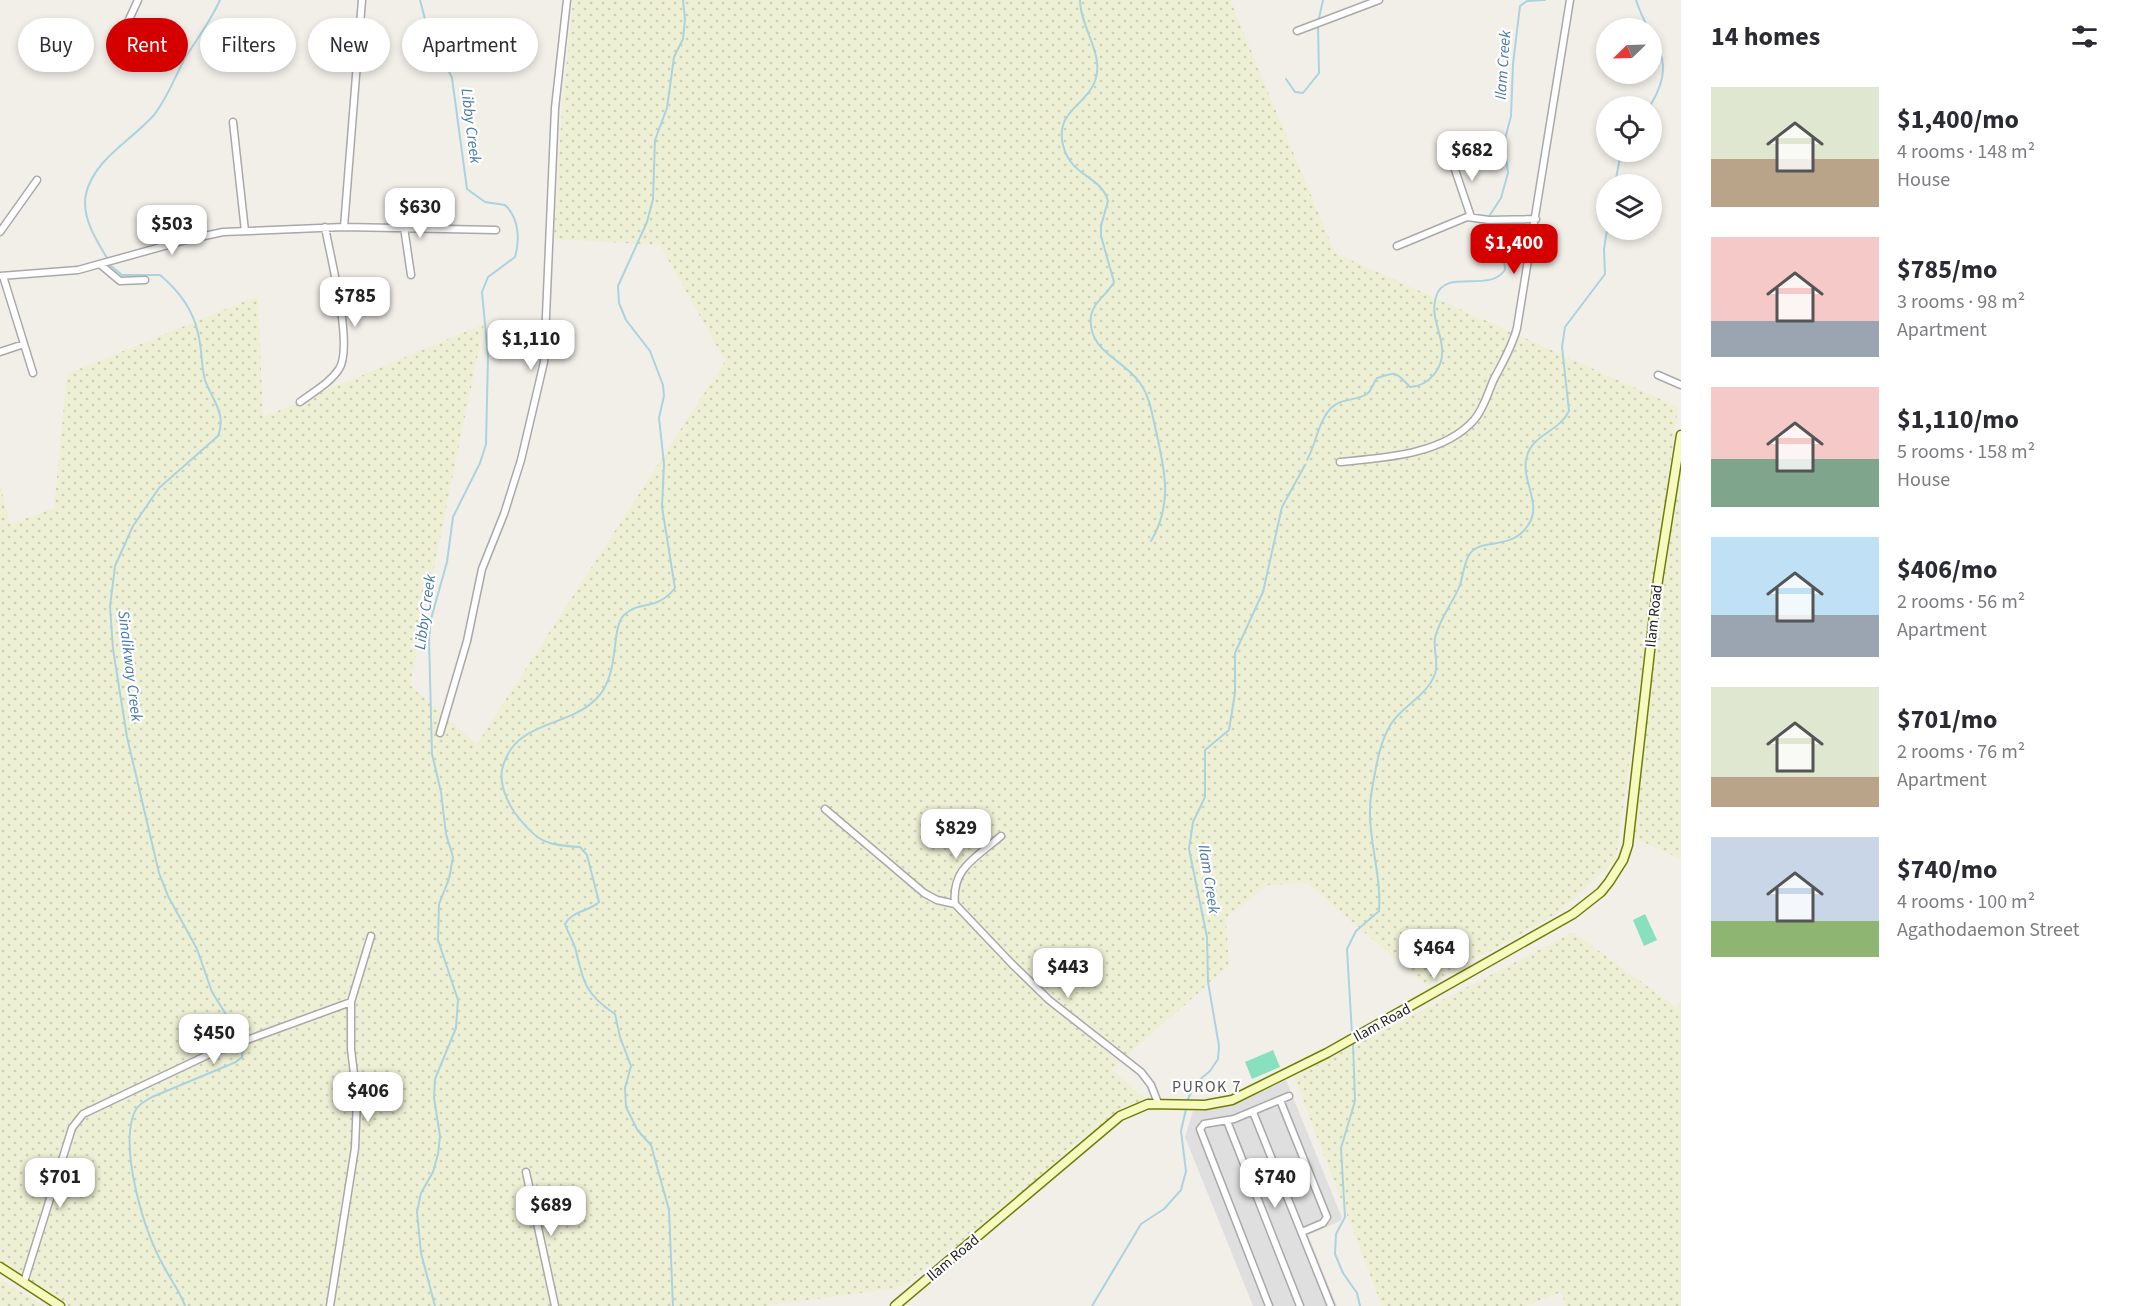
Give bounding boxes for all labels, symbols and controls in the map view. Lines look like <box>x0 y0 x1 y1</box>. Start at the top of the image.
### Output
chip: Buy <box>18 18 94 72</box>
chip: Rent <box>106 18 188 72</box>
chip: Filters <box>200 18 296 72</box>
chip: New <box>308 18 390 72</box>
chip: Apartment <box>402 18 538 72</box>
north arrow <box>1596 18 1662 84</box>
map controls <box>1596 18 1662 240</box>
text: 14 homes <box>1711 18 1820 55</box>
icon: filters <box>2068 20 2101 53</box>
water label: Ilam Creek <box>1490 29 1516 100</box>
water label: Libby Creek <box>455 87 487 165</box>
button: locate <box>1596 96 1662 162</box>
text: $1,400/mo <box>1897 101 2019 138</box>
icon: home <box>1759 111 1831 183</box>
pin: $682 <box>1436 131 1508 182</box>
text: $682 <box>1451 136 1493 164</box>
text: 4 rooms · 148 m² <box>1897 138 2035 166</box>
text: House <box>1897 166 1950 194</box>
button: layers <box>1596 174 1662 240</box>
pin: $630 <box>384 188 456 239</box>
text: $630 <box>399 193 441 221</box>
pin: $503 <box>136 205 208 256</box>
text: $503 <box>151 210 193 238</box>
pin: $1,400 <box>1465 224 1563 275</box>
text: $1,400 <box>1485 229 1543 257</box>
text: $785/mo <box>1897 251 1997 288</box>
icon: home <box>1759 261 1831 333</box>
pin: $785 <box>319 277 391 328</box>
text: $785 <box>334 282 376 310</box>
text: 3 rooms · 98 m² <box>1897 288 2025 316</box>
text: Apartment <box>1897 316 1987 344</box>
pin: $1,110 <box>482 320 580 371</box>
text: $1,110 <box>502 325 560 353</box>
text: $1,110/mo <box>1897 401 2019 438</box>
icon: home <box>1759 411 1831 483</box>
text: 5 rooms · 158 m² <box>1897 438 2035 466</box>
text: House <box>1897 466 1950 494</box>
text: $406/mo <box>1897 551 1997 588</box>
icon: home <box>1759 561 1831 633</box>
water label: Libby Creek <box>409 573 441 651</box>
street label: Ilam Road <box>1640 584 1668 648</box>
text: 2 rooms · 56 m² <box>1897 588 2025 616</box>
water label: Sinalikway Creek <box>112 609 148 723</box>
text: Apartment <box>1897 616 1987 644</box>
text: $701/mo <box>1897 701 1997 738</box>
icon: home <box>1759 711 1831 783</box>
text: 2 rooms · 76 m² <box>1897 738 2025 766</box>
text: Apartment <box>1897 766 1987 794</box>
pin: $829 <box>920 809 992 860</box>
text: $829 <box>935 814 977 842</box>
water label: Ilam Creek <box>1193 843 1225 915</box>
text: $740/mo <box>1897 851 1997 888</box>
icon: home <box>1759 861 1831 933</box>
text: 4 rooms · 100 m² <box>1897 888 2035 916</box>
text: Agathodaemon Street <box>1897 916 2079 944</box>
pin: $464 <box>1398 929 1470 980</box>
text: $464 <box>1413 934 1455 962</box>
pin: $443 <box>1032 948 1104 999</box>
text: $443 <box>1047 953 1089 981</box>
street label: Ilam Road <box>1349 999 1415 1047</box>
pin: $450 <box>178 1014 250 1065</box>
text: $450 <box>193 1019 235 1047</box>
pin: $406 <box>332 1072 404 1123</box>
district label: PUROK 7 <box>1172 1076 1242 1098</box>
text: $406 <box>347 1077 389 1105</box>
pin: $701 <box>24 1158 96 1209</box>
pin: $740 <box>1239 1158 1311 1209</box>
text: $701 <box>39 1163 81 1191</box>
text: $740 <box>1254 1163 1296 1191</box>
pin: $689 <box>515 1186 587 1237</box>
text: $689 <box>530 1191 572 1219</box>
street label: Ilam Road <box>922 1230 984 1286</box>

